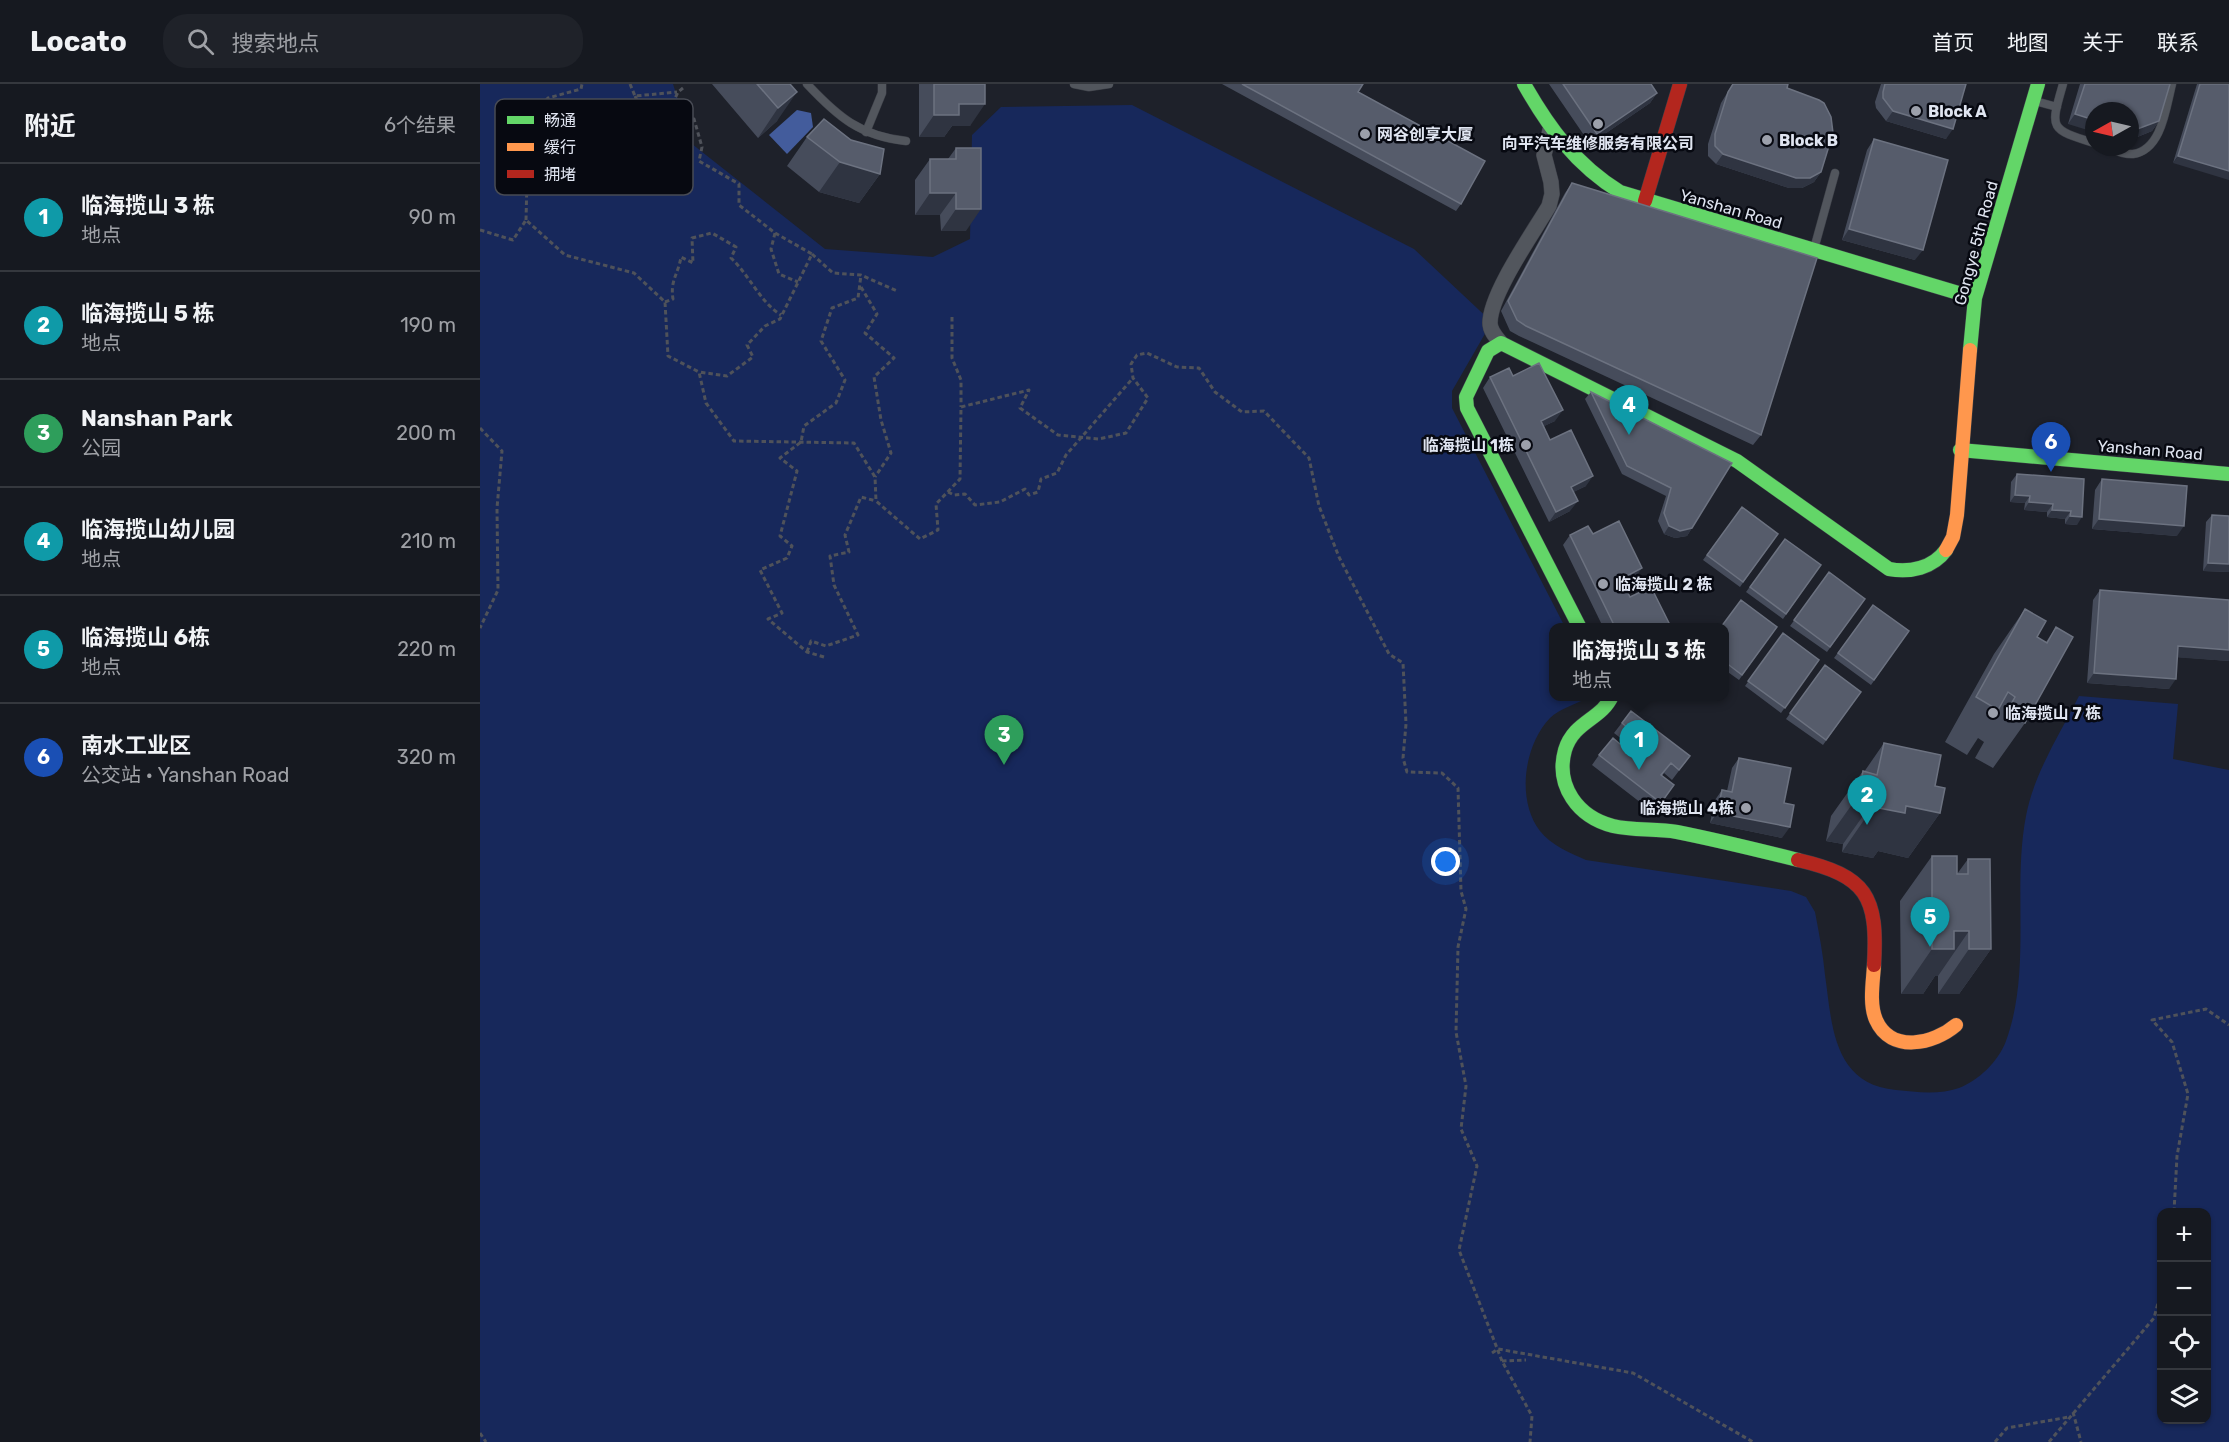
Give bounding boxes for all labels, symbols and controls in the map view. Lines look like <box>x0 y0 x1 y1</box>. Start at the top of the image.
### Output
search box <box>163 14 583 68</box>
text: Locato <box>30 25 127 58</box>
icon: search <box>184 25 217 58</box>
text: 搜索地点 <box>232 30 320 57</box>
text: 首页 <box>1932 30 1974 55</box>
text: 地图 <box>2007 30 2049 55</box>
text: 关于 <box>2082 30 2124 55</box>
text: 联系 <box>2157 30 2199 55</box>
legend <box>495 99 693 195</box>
place label: Block A <box>1928 102 1987 121</box>
north arrow <box>2085 102 2139 156</box>
marker: Block A <box>1909 104 1923 118</box>
text: 附近 <box>24 111 76 142</box>
text: 畅通 <box>544 111 576 130</box>
text: 6个结果 <box>384 113 456 137</box>
marker: 向平汽车维修服务有限公司 <box>1591 117 1605 131</box>
place label: 网谷创享大厦 <box>1377 125 1473 144</box>
marker: 网谷创享大厦 <box>1358 127 1372 141</box>
place label: Block B <box>1779 131 1838 150</box>
marker: Block B <box>1760 133 1774 147</box>
place label: 向平汽车维修服务有限公司 <box>1502 134 1694 153</box>
text: 缓行 <box>544 138 576 157</box>
text: 拥堵 <box>544 165 576 184</box>
street label: Gongye 5th Road <box>1950 179 2002 307</box>
street label: Yanshan Road <box>1678 185 1784 233</box>
text: 临海揽山 3 栋 <box>81 192 215 219</box>
text: 1 <box>39 205 48 229</box>
text: 90 m <box>409 205 456 229</box>
text: 地点 <box>81 223 121 247</box>
text: 临海揽山 5 栋 <box>81 300 215 327</box>
text: 2 <box>37 313 50 337</box>
text: 190 m <box>400 313 456 337</box>
text: 地点 <box>81 331 121 355</box>
pin: 4 <box>1610 386 1648 435</box>
text: Nanshan Park <box>81 405 233 432</box>
text: 3 <box>37 421 50 445</box>
text: 200 m <box>396 421 456 445</box>
pin: 6 <box>2032 422 2070 472</box>
text: 公园 <box>81 436 121 460</box>
place label: 临海揽山 1栋 <box>1423 436 1514 455</box>
street label: Yanshan Road <box>2097 436 2203 464</box>
marker: 临海揽山 1栋 <box>1519 438 1533 452</box>
text: 临海揽山幼儿园 <box>81 516 235 543</box>
text: 4 <box>37 529 50 553</box>
text: 210 m <box>400 529 456 553</box>
text: 地点 <box>81 547 121 571</box>
place label: 临海揽山 2 栋 <box>1615 575 1712 594</box>
marker: 临海揽山 2 栋 <box>1596 577 1610 591</box>
popup <box>1549 623 1729 701</box>
text: 临海揽山 6栋 <box>81 624 210 651</box>
text: 5 <box>37 637 50 661</box>
text: 220 m <box>397 637 456 661</box>
text: 临海揽山 3 栋 <box>1572 637 1706 664</box>
text: 地点 <box>81 655 121 679</box>
text: 地点 <box>1572 668 1612 692</box>
place label: 临海揽山 7 栋 <box>2005 704 2101 723</box>
marker: 临海揽山 7 栋 <box>1986 706 2000 720</box>
pin: 3 <box>984 716 1024 765</box>
pin: 1 <box>1620 720 1658 770</box>
text: 南水工业区 <box>81 732 191 759</box>
text: 6 <box>37 745 50 769</box>
text: 320 m <box>397 745 456 769</box>
text: 公交站 · Yanshan Road <box>81 763 289 787</box>
pin: 2 <box>1848 776 1886 825</box>
place label: 临海揽山 4栋 <box>1640 799 1734 818</box>
marker: 临海揽山 4栋 <box>1739 801 1753 815</box>
your location <box>1431 847 1460 876</box>
pin: 5 <box>1910 898 1950 947</box>
map controls <box>2157 1208 2211 1424</box>
button: + <box>2157 1208 2211 1262</box>
button: − <box>2157 1262 2211 1316</box>
button: locate <box>2157 1316 2211 1370</box>
button: layers <box>2157 1370 2211 1424</box>

